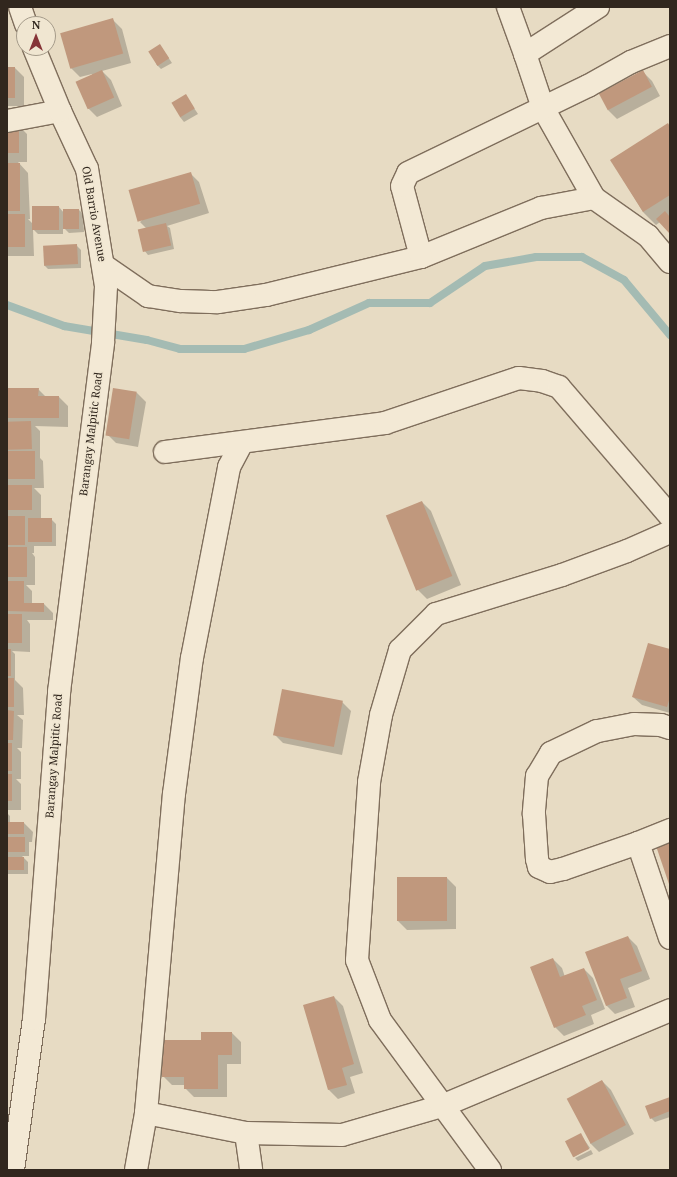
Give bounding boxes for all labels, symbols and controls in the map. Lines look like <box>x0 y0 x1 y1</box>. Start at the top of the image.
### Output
north arrow <box>16 16 56 56</box>
text: N <box>32 17 40 32</box>
street label: Old Barrio Avenue <box>79 165 109 263</box>
street label: Barangay Malpitic Road <box>77 371 105 497</box>
street label: Barangay Malpitic Road <box>43 693 65 819</box>

